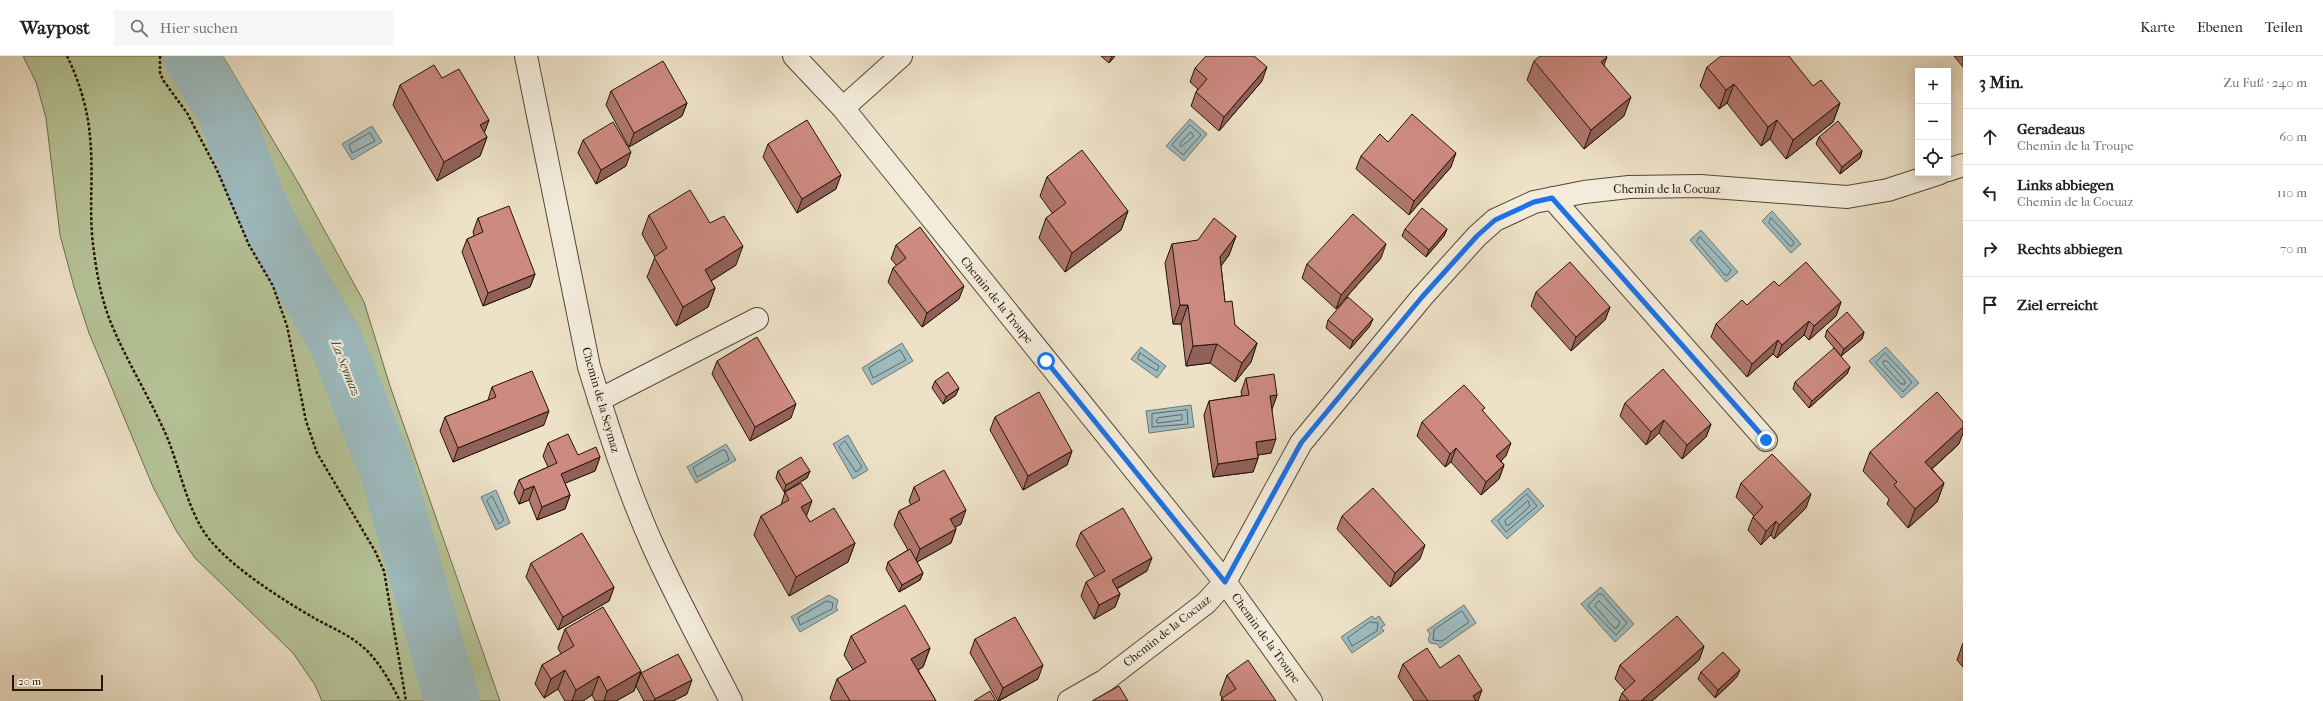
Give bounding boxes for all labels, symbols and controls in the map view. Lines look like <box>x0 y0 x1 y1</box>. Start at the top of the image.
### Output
search box <box>114 10 394 46</box>
text: Waypost <box>20 17 90 39</box>
icon: search <box>128 17 150 39</box>
text: Hier suchen <box>160 19 238 37</box>
text: Karte <box>2140 19 2175 36</box>
text: Ebenen <box>2197 19 2243 36</box>
text: Teilen <box>2265 19 2303 36</box>
map controls <box>1915 68 1951 176</box>
button: + <box>1915 68 1951 104</box>
text: 3 Min. <box>1979 72 2023 92</box>
text: Zu Fuß · 240 m <box>2223 75 2307 90</box>
button: − <box>1915 104 1951 140</box>
text: Geradeaus <box>2017 120 2085 138</box>
icon: ahead <box>1979 126 2001 148</box>
text: 60 m <box>2279 129 2307 144</box>
text: Chemin de la Troupe <box>2017 138 2134 153</box>
button: locate <box>1915 140 1951 176</box>
text: Links abbiegen <box>2017 176 2114 194</box>
street label: Chemin de la Cocuaz <box>1613 182 1721 196</box>
icon: left <box>1979 182 2001 204</box>
text: 110 m <box>2277 185 2307 200</box>
text: Chemin de la Cocuaz <box>2017 194 2133 209</box>
icon: right <box>1979 238 2001 260</box>
text: Rechts abbiegen <box>2017 240 2122 258</box>
text: 70 m <box>2280 241 2307 256</box>
street label: Chemin de la Troupe <box>958 254 1036 346</box>
icon: arrive <box>1979 294 2001 316</box>
text: Ziel erreicht <box>2017 296 2098 314</box>
water label: La Seymaz <box>328 337 364 398</box>
street label: Chemin de la Seymaz <box>579 346 623 455</box>
route start <box>1037 352 1055 370</box>
route end <box>1757 431 1775 449</box>
street label: Chemin de la Troupe <box>1229 590 1303 686</box>
street label: Chemin de la Cocuaz <box>1120 592 1214 670</box>
scale bar <box>12 673 103 692</box>
text: 20 m <box>18 675 41 688</box>

